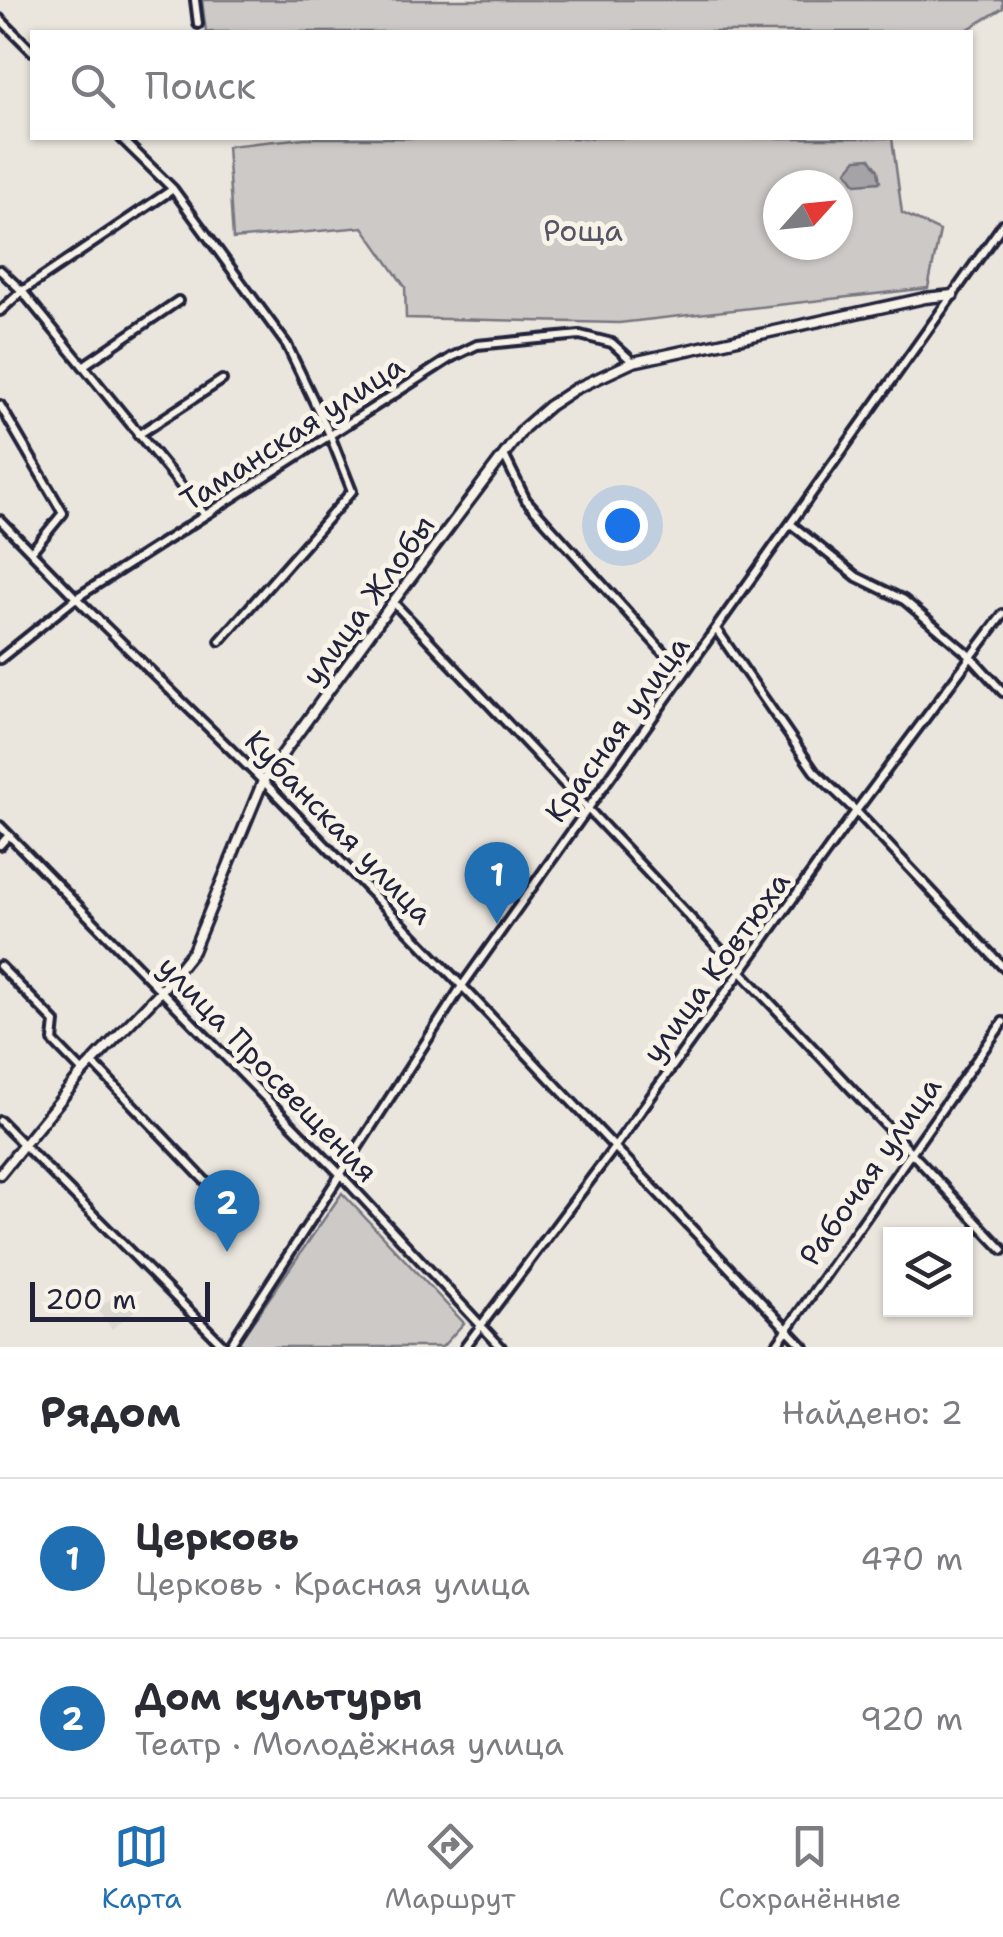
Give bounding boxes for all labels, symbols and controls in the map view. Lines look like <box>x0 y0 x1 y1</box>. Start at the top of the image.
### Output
search box <box>30 30 973 140</box>
icon: search <box>65 58 120 113</box>
text: Поиск <box>145 60 256 111</box>
north arrow <box>763 170 853 260</box>
park label: Роща <box>543 210 623 251</box>
street label: Таманская улица <box>172 345 412 521</box>
your location <box>597 500 648 551</box>
street label: улица Жлобы <box>292 506 444 694</box>
street label: Красная улица <box>535 627 699 831</box>
street label: Кубанская улица <box>236 721 443 933</box>
pin: 1 <box>464 842 530 924</box>
street label: улица Ковтюха <box>633 863 800 1071</box>
street label: улица Просвещения <box>149 947 387 1191</box>
street label: Рабочая улица <box>789 1068 951 1274</box>
pin: 2 <box>194 1170 260 1252</box>
map controls <box>883 1227 973 1317</box>
button: layers <box>883 1227 973 1317</box>
scale bar <box>30 1277 210 1322</box>
text: 200 m <box>45 1280 136 1318</box>
text: Рядом <box>40 1384 181 1440</box>
text: Найдено: 2 <box>782 1391 963 1434</box>
text: Церковь <box>135 1511 299 1562</box>
text: 1 <box>65 1537 80 1580</box>
text: 470 m <box>860 1537 963 1580</box>
text: Церковь · Красная улица <box>135 1562 530 1605</box>
text: Дом культуры <box>135 1671 422 1722</box>
text: 2 <box>61 1697 84 1740</box>
text: 920 m <box>860 1697 963 1740</box>
text: Театр · Молодёжная улица <box>135 1722 564 1765</box>
tab: Карта <box>102 1819 182 1917</box>
tab: Маршрут <box>385 1819 515 1917</box>
tab: Сохранённые <box>719 1819 901 1917</box>

